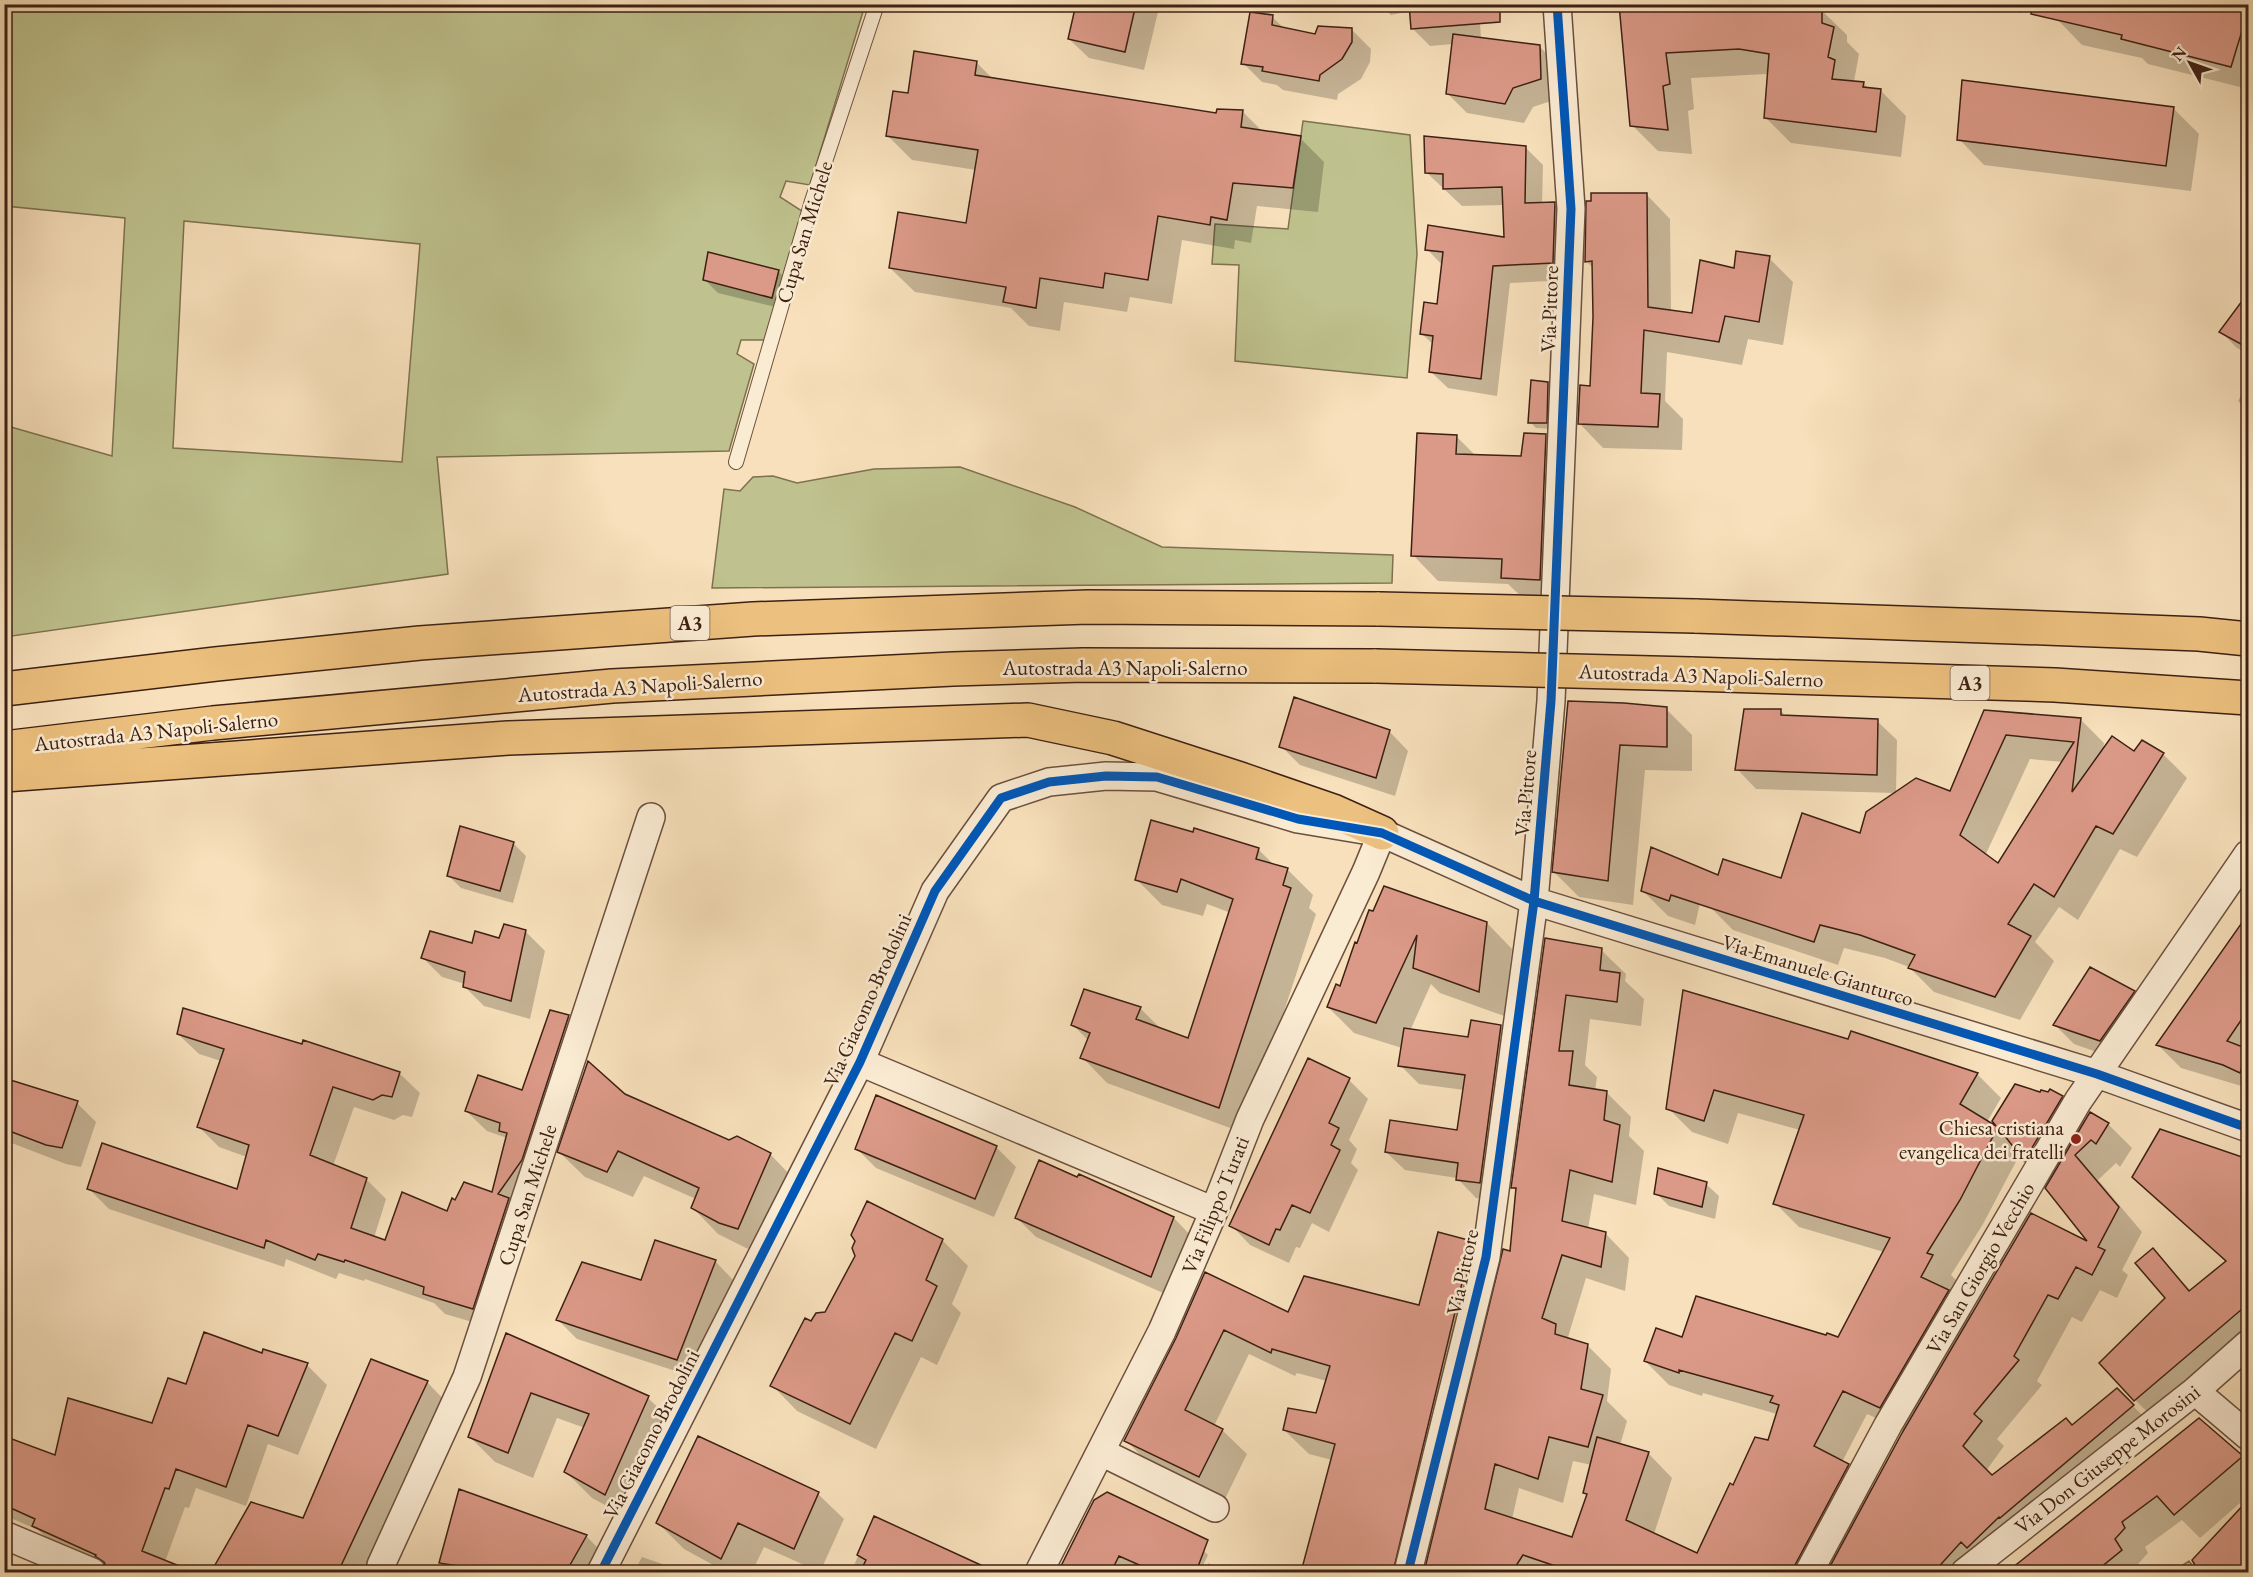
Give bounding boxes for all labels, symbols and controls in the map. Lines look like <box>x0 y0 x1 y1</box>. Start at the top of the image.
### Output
north arrow <box>2160 33 2220 93</box>
text: N <box>2167 42 2191 65</box>
street label: Cupa San Michele <box>770 158 838 306</box>
street label: Via Pittore <box>1534 265 1564 353</box>
road number: A3 <box>670 606 710 640</box>
street label: Autostrada A3 Napoli-Salerno <box>1001 654 1248 681</box>
street label: Autostrada A3 Napoli-Salerno <box>1577 657 1824 693</box>
street label: Autostrada A3 Napoli-Salerno <box>516 664 763 708</box>
road number: A3 <box>1950 666 1990 700</box>
street label: Autostrada A3 Napoli-Salerno <box>32 705 279 757</box>
street label: Via Pittore <box>1508 749 1542 837</box>
street label: Via Giacomo Brodolini <box>817 909 917 1091</box>
street label: Via Emanuele Gianturco <box>1719 928 1917 1012</box>
place label: Chiesa cristiana evangelica dei fratelli <box>1899 1114 2065 1165</box>
street label: Cupa San Michele <box>491 1121 563 1269</box>
street label: Via Filippo Turati <box>1175 1132 1255 1278</box>
marker: Chiesa cristiana evangelica dei fratelli <box>2069 1132 2083 1146</box>
street label: Via San Giorgio Vecchio <box>1920 1177 2040 1359</box>
street label: Via Pittore <box>1440 1227 1484 1317</box>
street label: Via Giacomo Brodolini <box>597 1345 705 1523</box>
street label: Via Don Giuseppe Morosini <box>2009 1378 2205 1540</box>

